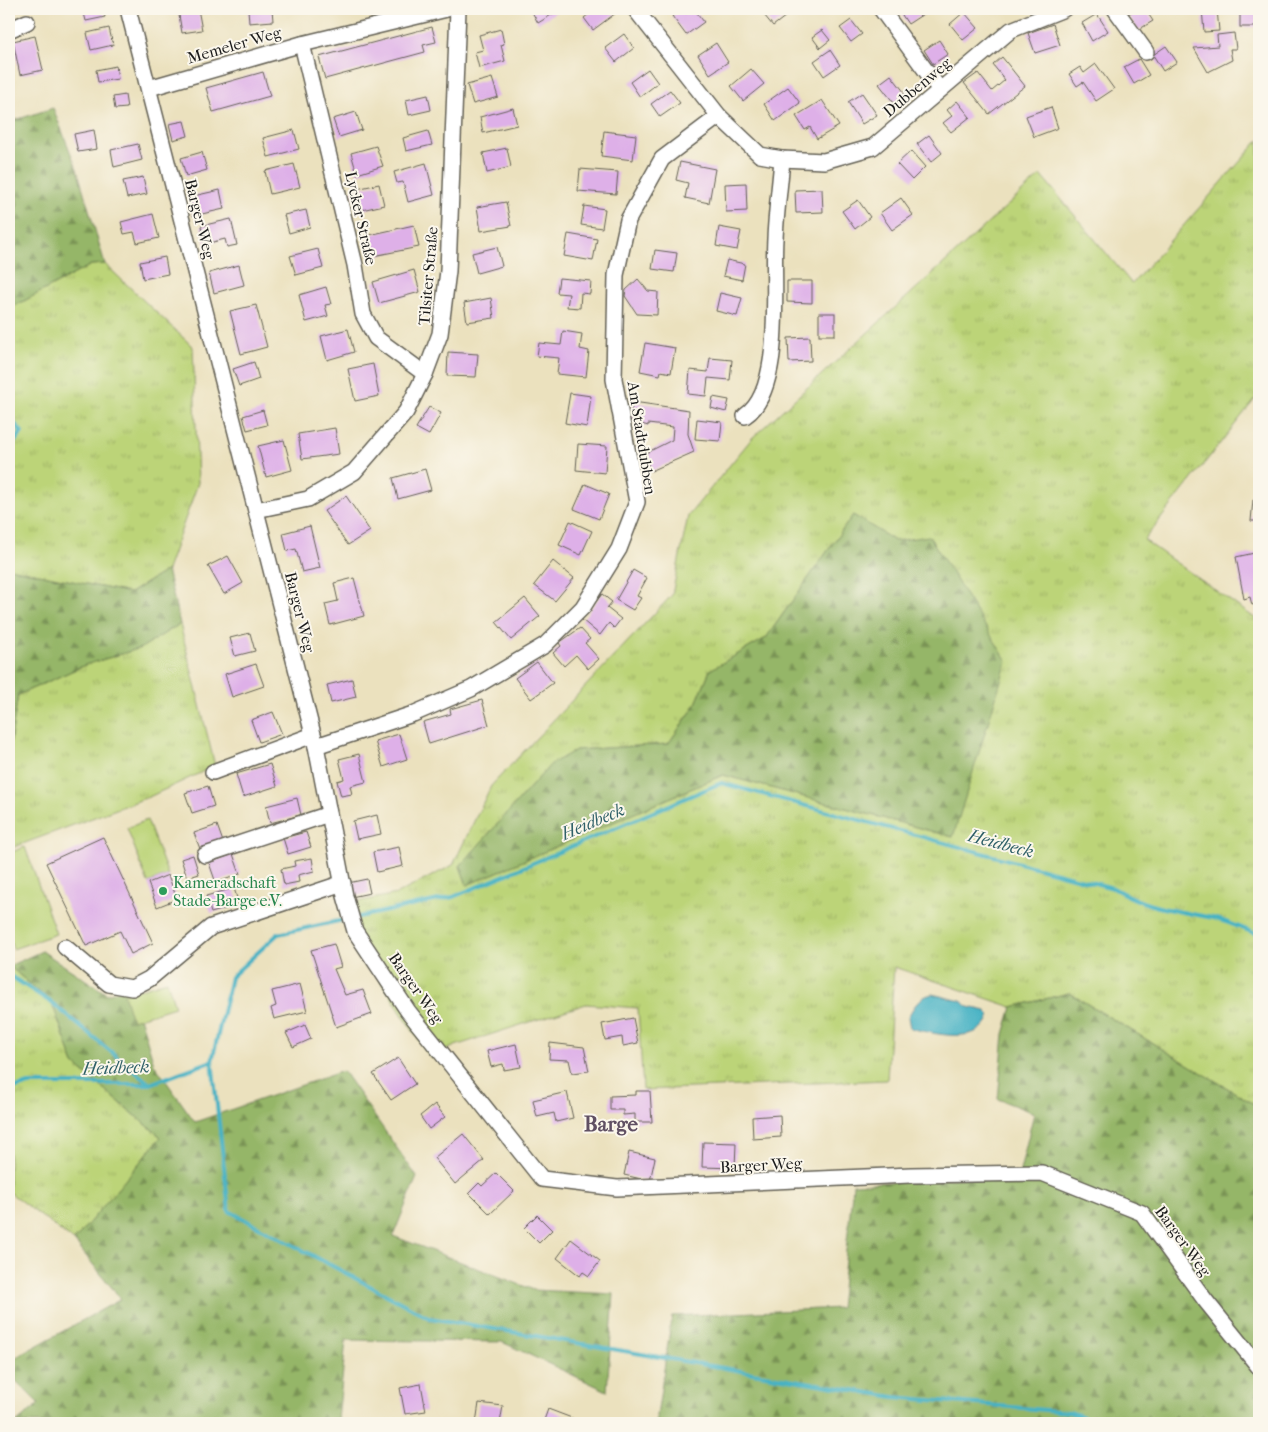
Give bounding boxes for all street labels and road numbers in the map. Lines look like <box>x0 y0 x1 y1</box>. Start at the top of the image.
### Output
street label: Memeler Weg <box>185 22 284 68</box>
street label: Dubbenweg <box>879 53 955 121</box>
street label: Lycker Straße <box>341 169 381 267</box>
street label: Barger Weg <box>181 177 219 262</box>
street label: Tilsiter Straße <box>414 226 442 326</box>
street label: Am Stadtdubben <box>624 379 660 497</box>
street label: Barger Weg <box>281 570 319 655</box>
street label: Barger Weg <box>385 949 448 1028</box>
street label: Barger Weg <box>719 1153 803 1177</box>
street label: Barger Weg <box>1151 1202 1215 1280</box>

